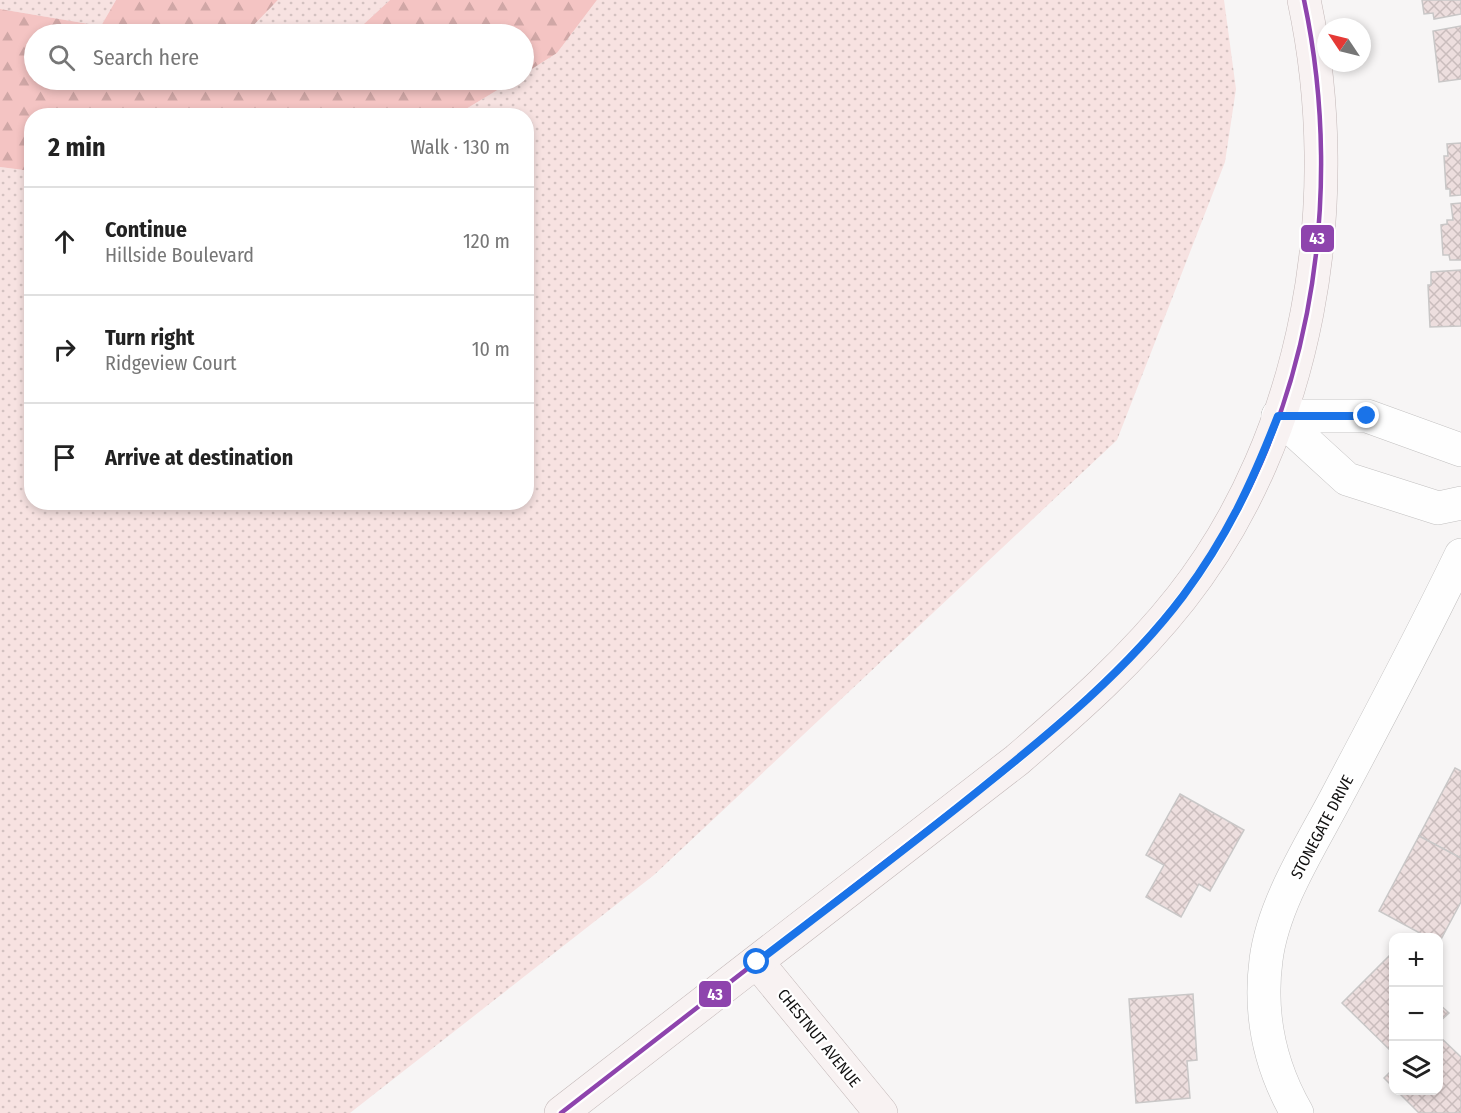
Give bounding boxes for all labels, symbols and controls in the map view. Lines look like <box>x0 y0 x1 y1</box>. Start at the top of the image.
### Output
north arrow <box>1317 18 1371 72</box>
search box <box>24 24 534 90</box>
icon: search <box>45 41 78 74</box>
text: Search here <box>93 44 199 71</box>
text: 2 min <box>48 132 106 163</box>
text: Walk · 130 m <box>410 135 510 159</box>
text: Continue <box>105 216 187 243</box>
line badge: 43 <box>1300 224 1335 253</box>
icon: ahead <box>48 225 81 258</box>
text: 120 m <box>463 229 510 253</box>
text: 43 <box>1309 229 1325 248</box>
text: Hillside Boulevard <box>105 243 254 267</box>
text: Turn right <box>105 324 194 351</box>
icon: right <box>48 333 81 366</box>
text: 10 m <box>472 337 510 361</box>
text: Ridgeview Court <box>105 351 236 375</box>
route end <box>1353 402 1379 428</box>
icon: arrive <box>48 441 81 474</box>
text: Arrive at destination <box>105 444 293 471</box>
street label: STONEGATE DRIVE <box>1287 772 1357 882</box>
map controls <box>1389 933 1443 1095</box>
button: + <box>1389 933 1443 987</box>
route start <box>743 948 769 974</box>
line badge: 43 <box>698 980 732 1008</box>
text: 43 <box>707 985 723 1004</box>
street label: CHESTNUT AVENUE <box>774 985 864 1091</box>
button: − <box>1389 987 1443 1041</box>
button: layers <box>1389 1041 1443 1095</box>

